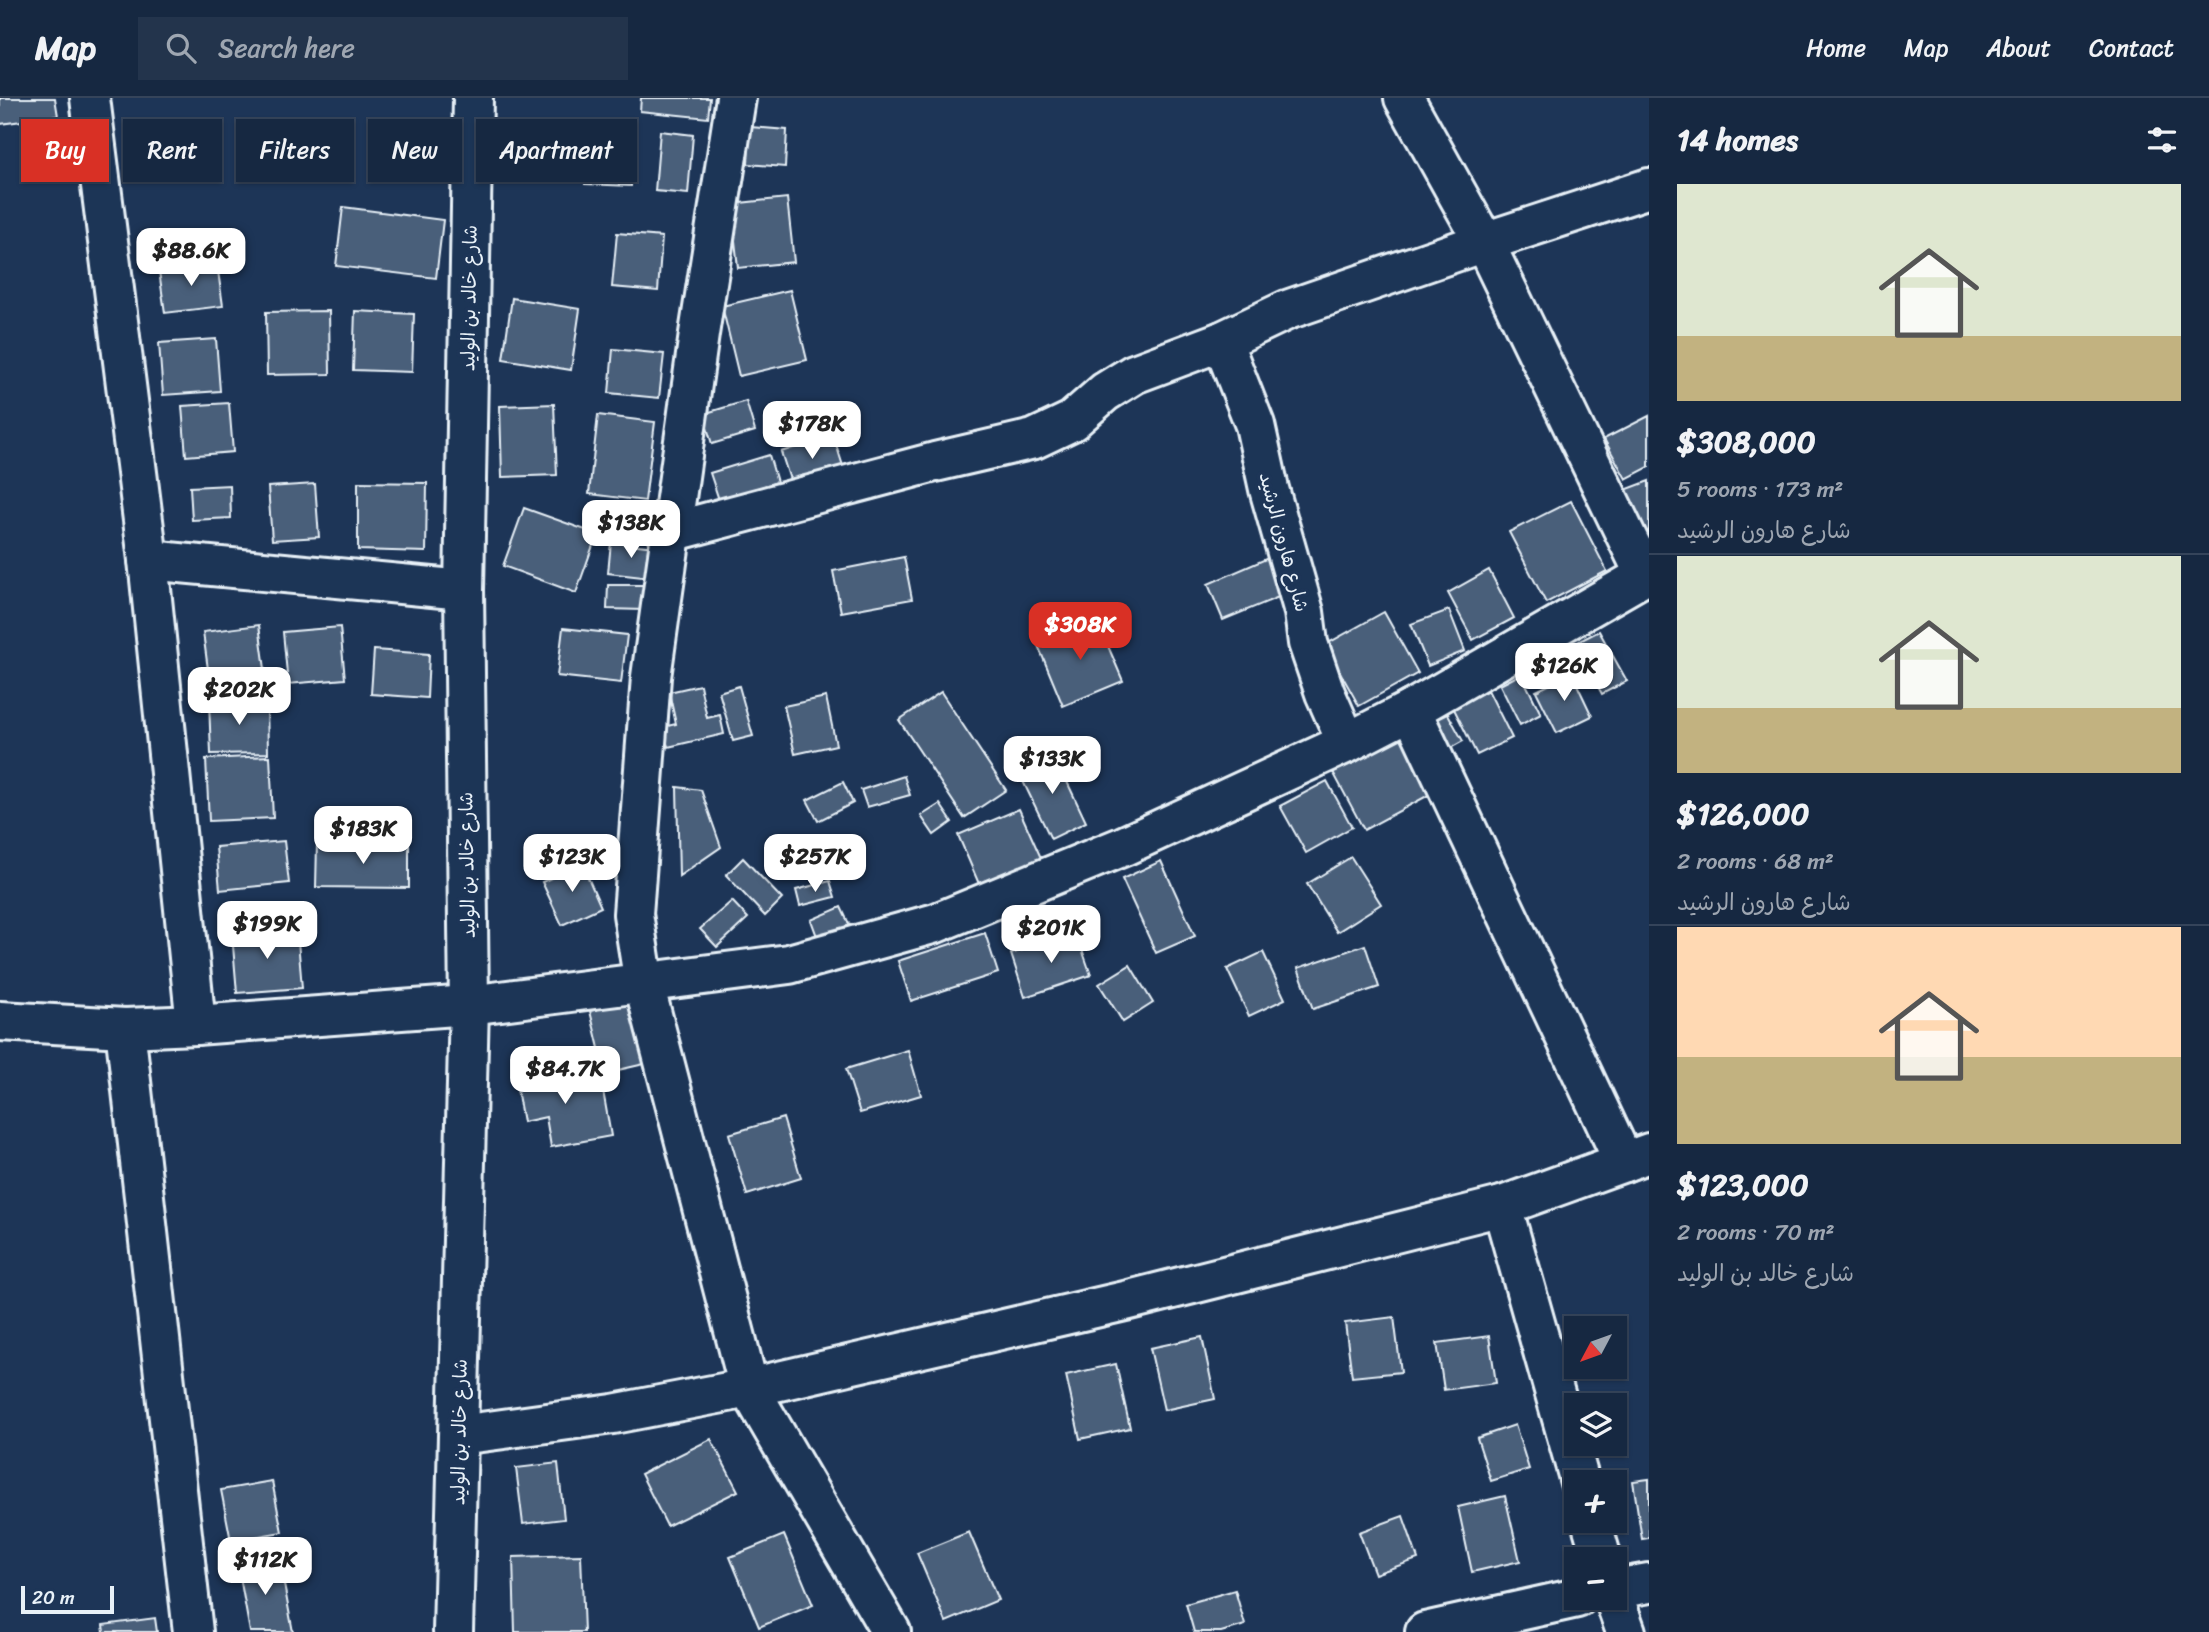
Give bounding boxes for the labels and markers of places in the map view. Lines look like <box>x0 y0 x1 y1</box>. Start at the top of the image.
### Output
pin: $88.6K <box>134 228 248 288</box>
pin: $178K <box>763 402 861 461</box>
pin: $138K <box>582 500 680 560</box>
pin: $308K <box>1031 602 1129 662</box>
pin: $126K <box>1515 644 1613 703</box>
pin: $202K <box>190 668 288 727</box>
pin: $133K <box>1003 736 1101 796</box>
pin: $183K <box>314 806 412 866</box>
pin: $123K <box>523 834 621 894</box>
pin: $257K <box>766 834 864 894</box>
pin: $199K <box>218 902 316 961</box>
pin: $201K <box>1002 906 1100 965</box>
pin: $84.7K <box>508 1046 622 1106</box>
pin: $112K <box>216 1538 314 1597</box>

